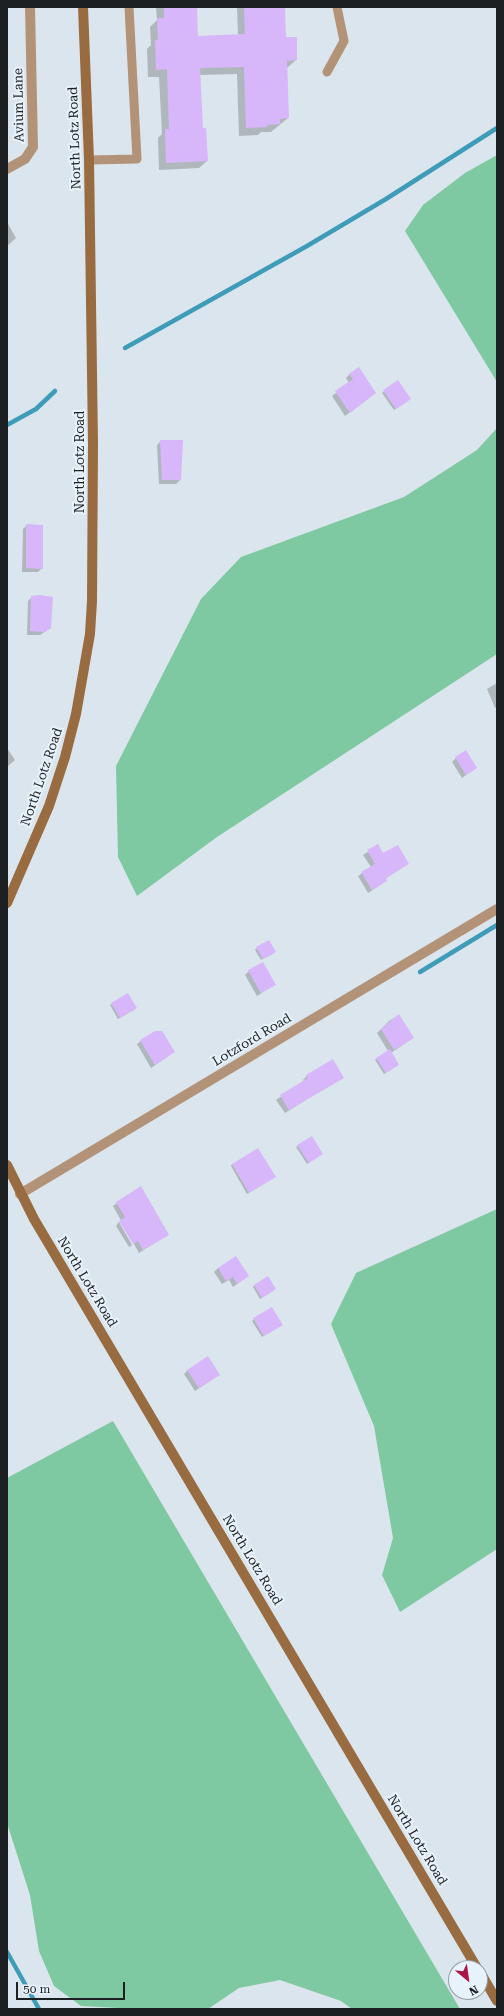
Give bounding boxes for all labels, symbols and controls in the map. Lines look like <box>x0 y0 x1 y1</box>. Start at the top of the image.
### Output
street label: Avium Lane <box>11 68 27 142</box>
street label: North Lotz Road <box>65 86 85 190</box>
street label: North Lotz Road <box>72 411 88 513</box>
street label: North Lotz Road <box>18 726 66 828</box>
street label: Lotzford Road <box>210 1010 294 1070</box>
street label: North Lotz Road <box>54 1234 120 1330</box>
street label: North Lotz Road <box>219 1512 285 1608</box>
street label: North Lotz Road <box>384 1792 450 1888</box>
north arrow <box>448 1960 488 2000</box>
scale bar <box>18 1974 127 2000</box>
text: 50 m <box>23 1982 50 1996</box>
text: N <box>467 1982 480 1998</box>

